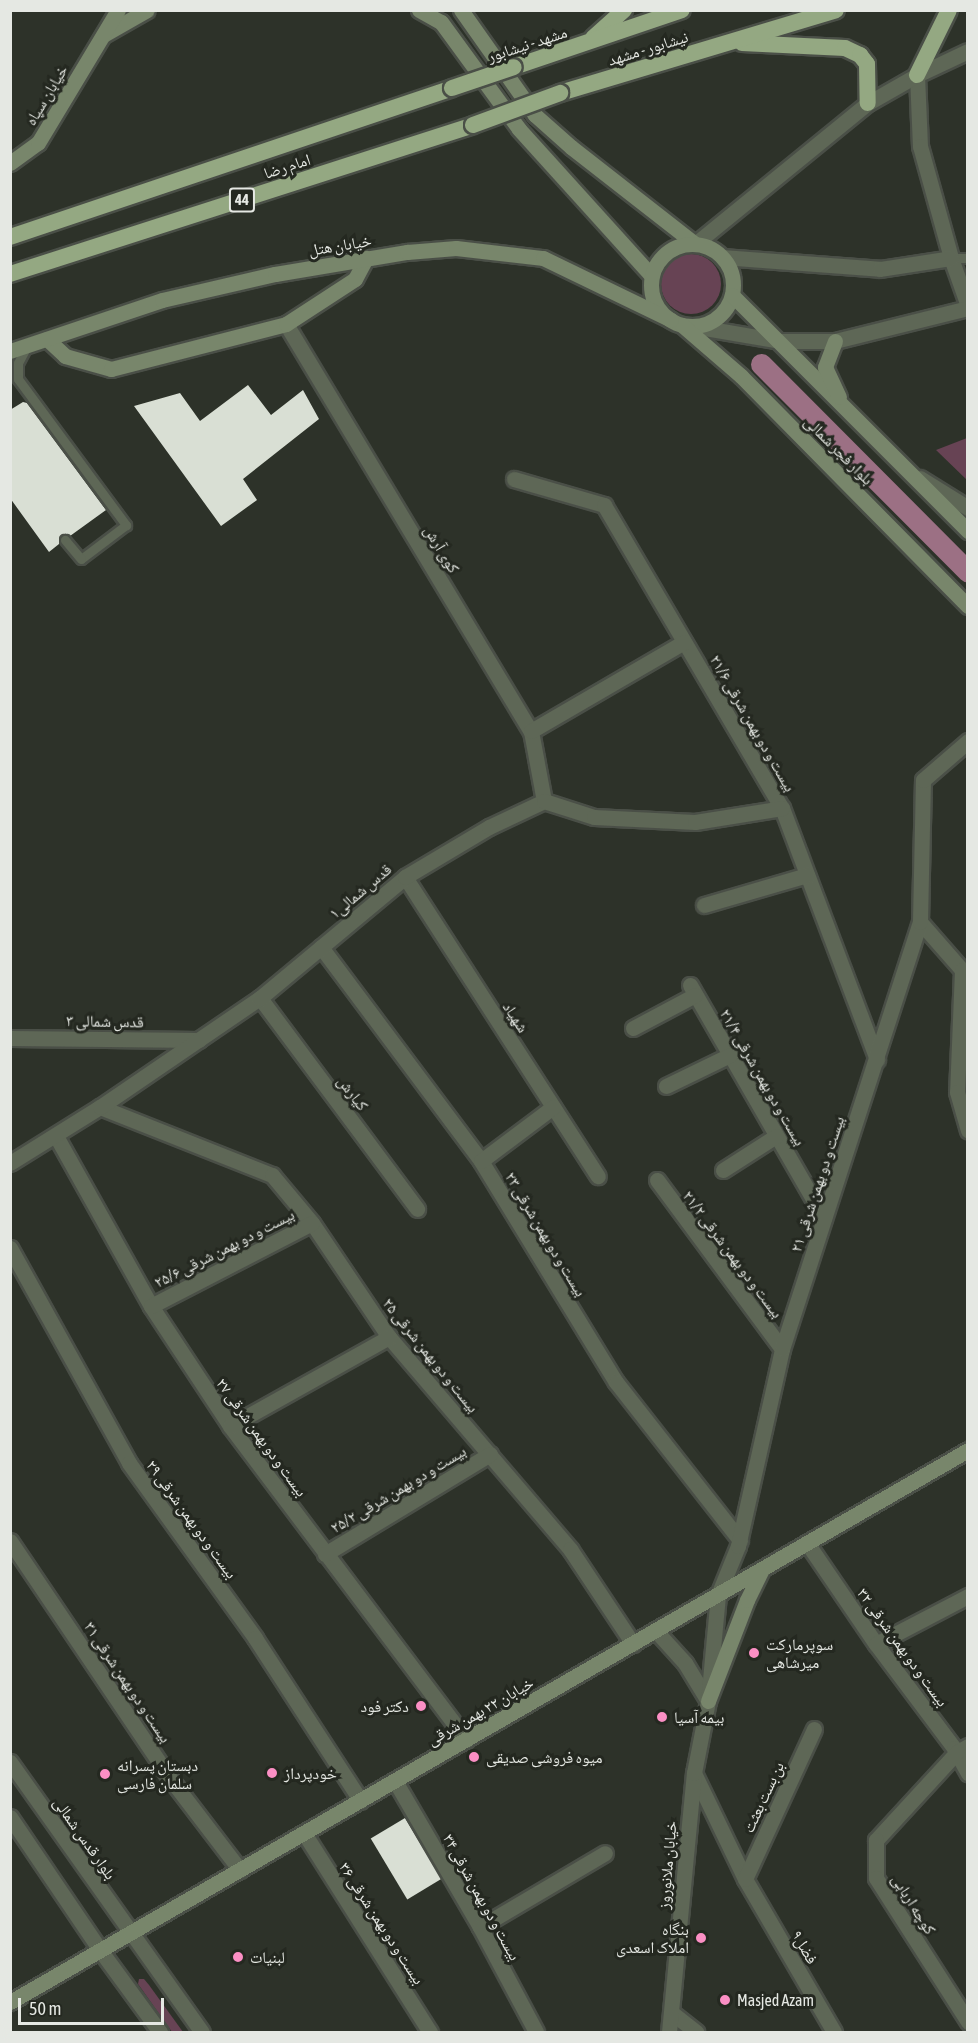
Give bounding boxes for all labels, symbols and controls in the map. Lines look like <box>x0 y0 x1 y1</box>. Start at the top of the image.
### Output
street label: مشهد - نیشابور <box>485 22 569 66</box>
street label: نیشابور - مشهد <box>606 27 690 69</box>
street label: خیابان سپاه <box>21 61 71 129</box>
street label: امام رضا <box>261 149 313 183</box>
road number: 44 <box>228 188 256 212</box>
street label: خیابان هتل <box>307 231 373 259</box>
street label: بلوار فجر شمالی <box>801 412 877 488</box>
street label: کوی آرش <box>420 522 464 576</box>
street label: بیست و دو بهمن شرقی ۲۱/۶ <box>706 651 800 795</box>
street label: قدس شمالی۱ <box>325 859 395 923</box>
street label: شهیاد <box>499 998 533 1036</box>
street label: بیست و دو بهمن شرقی ۲۱/۴ <box>716 1005 810 1149</box>
street label: قدس شمالی ۳ <box>66 1011 144 1031</box>
street label: کیارش <box>334 1072 372 1114</box>
street label: بیست و دو بهمن شرقی ۲۱ <box>786 1114 848 1254</box>
street label: بیست و دو بهمن شرقی ۲۳ <box>501 1168 591 1300</box>
street label: بیست و دو بهمن شرقی ۲۱/۲ <box>679 1187 787 1321</box>
street label: بیست و دو بهمن شرقی ۲۵/۶ <box>151 1204 297 1292</box>
street label: بیست و دو بهمن شرقی ۲۵ <box>379 1294 483 1416</box>
street label: بیست و دو بهمن شرقی ۲۷ <box>213 1374 311 1500</box>
street label: بیست و دو بهمن شرقی ۲۵/۲ <box>327 1441 469 1537</box>
street label: بیست و دو بهمن شرقی ۲۹ <box>143 1456 241 1582</box>
street label: بیست و دو بهمن شرقی ۳۲ <box>854 1584 952 1710</box>
street label: بیست و دو بهمن شرقی ۳۱ <box>80 1618 176 1746</box>
place label: سوپرمارکت میرشاهی <box>766 1634 833 1672</box>
marker: سوپرمارکت میرشاهی <box>747 1646 761 1660</box>
street label: خیابان ۲۲ بهمن شرقی <box>423 1673 537 1749</box>
place label: دکتر فود <box>360 1696 409 1716</box>
marker: دکتر فود <box>414 1699 428 1713</box>
place label: بیمه آسیا <box>674 1707 724 1727</box>
marker: بیمه آسیا <box>655 1710 669 1724</box>
place label: میوه فروشی صدیقی <box>486 1747 602 1767</box>
marker: میوه فروشی صدیقی <box>467 1750 481 1764</box>
place label: دبستان پسرانه سلمان فارسی <box>117 1755 198 1793</box>
street label: بن بست بعثت <box>738 1758 788 1836</box>
place label: خودپرداز <box>284 1763 337 1783</box>
marker: خودپرداز <box>265 1766 279 1780</box>
marker: دبستان پسرانه سلمان فارسی <box>98 1767 112 1781</box>
street label: بلوار قدس شمالی <box>50 1793 120 1883</box>
street label: خیابان ملانوروز <box>654 1820 680 1910</box>
street label: بیست و دو بهمن شرقی ۳۴ <box>439 1830 525 1964</box>
street label: بیست و دو بهمن شرقی ۳۶ <box>335 1858 429 1988</box>
street label: کوچه اربابی <box>888 1870 940 1938</box>
place label: بنگاه املاک اسعدی <box>616 1919 689 1957</box>
street label: فضل۹ <box>788 1927 822 1967</box>
marker: بنگاه املاک اسعدی <box>694 1931 708 1945</box>
place label: لبنیات <box>250 1947 285 1967</box>
marker: لبنیات <box>231 1950 245 1964</box>
scale bar <box>21 1986 166 2024</box>
place label: Masjed Azam <box>737 1990 814 2010</box>
marker: Masjed Azam <box>718 1993 732 2007</box>
text: 50 m <box>29 1998 61 2019</box>

